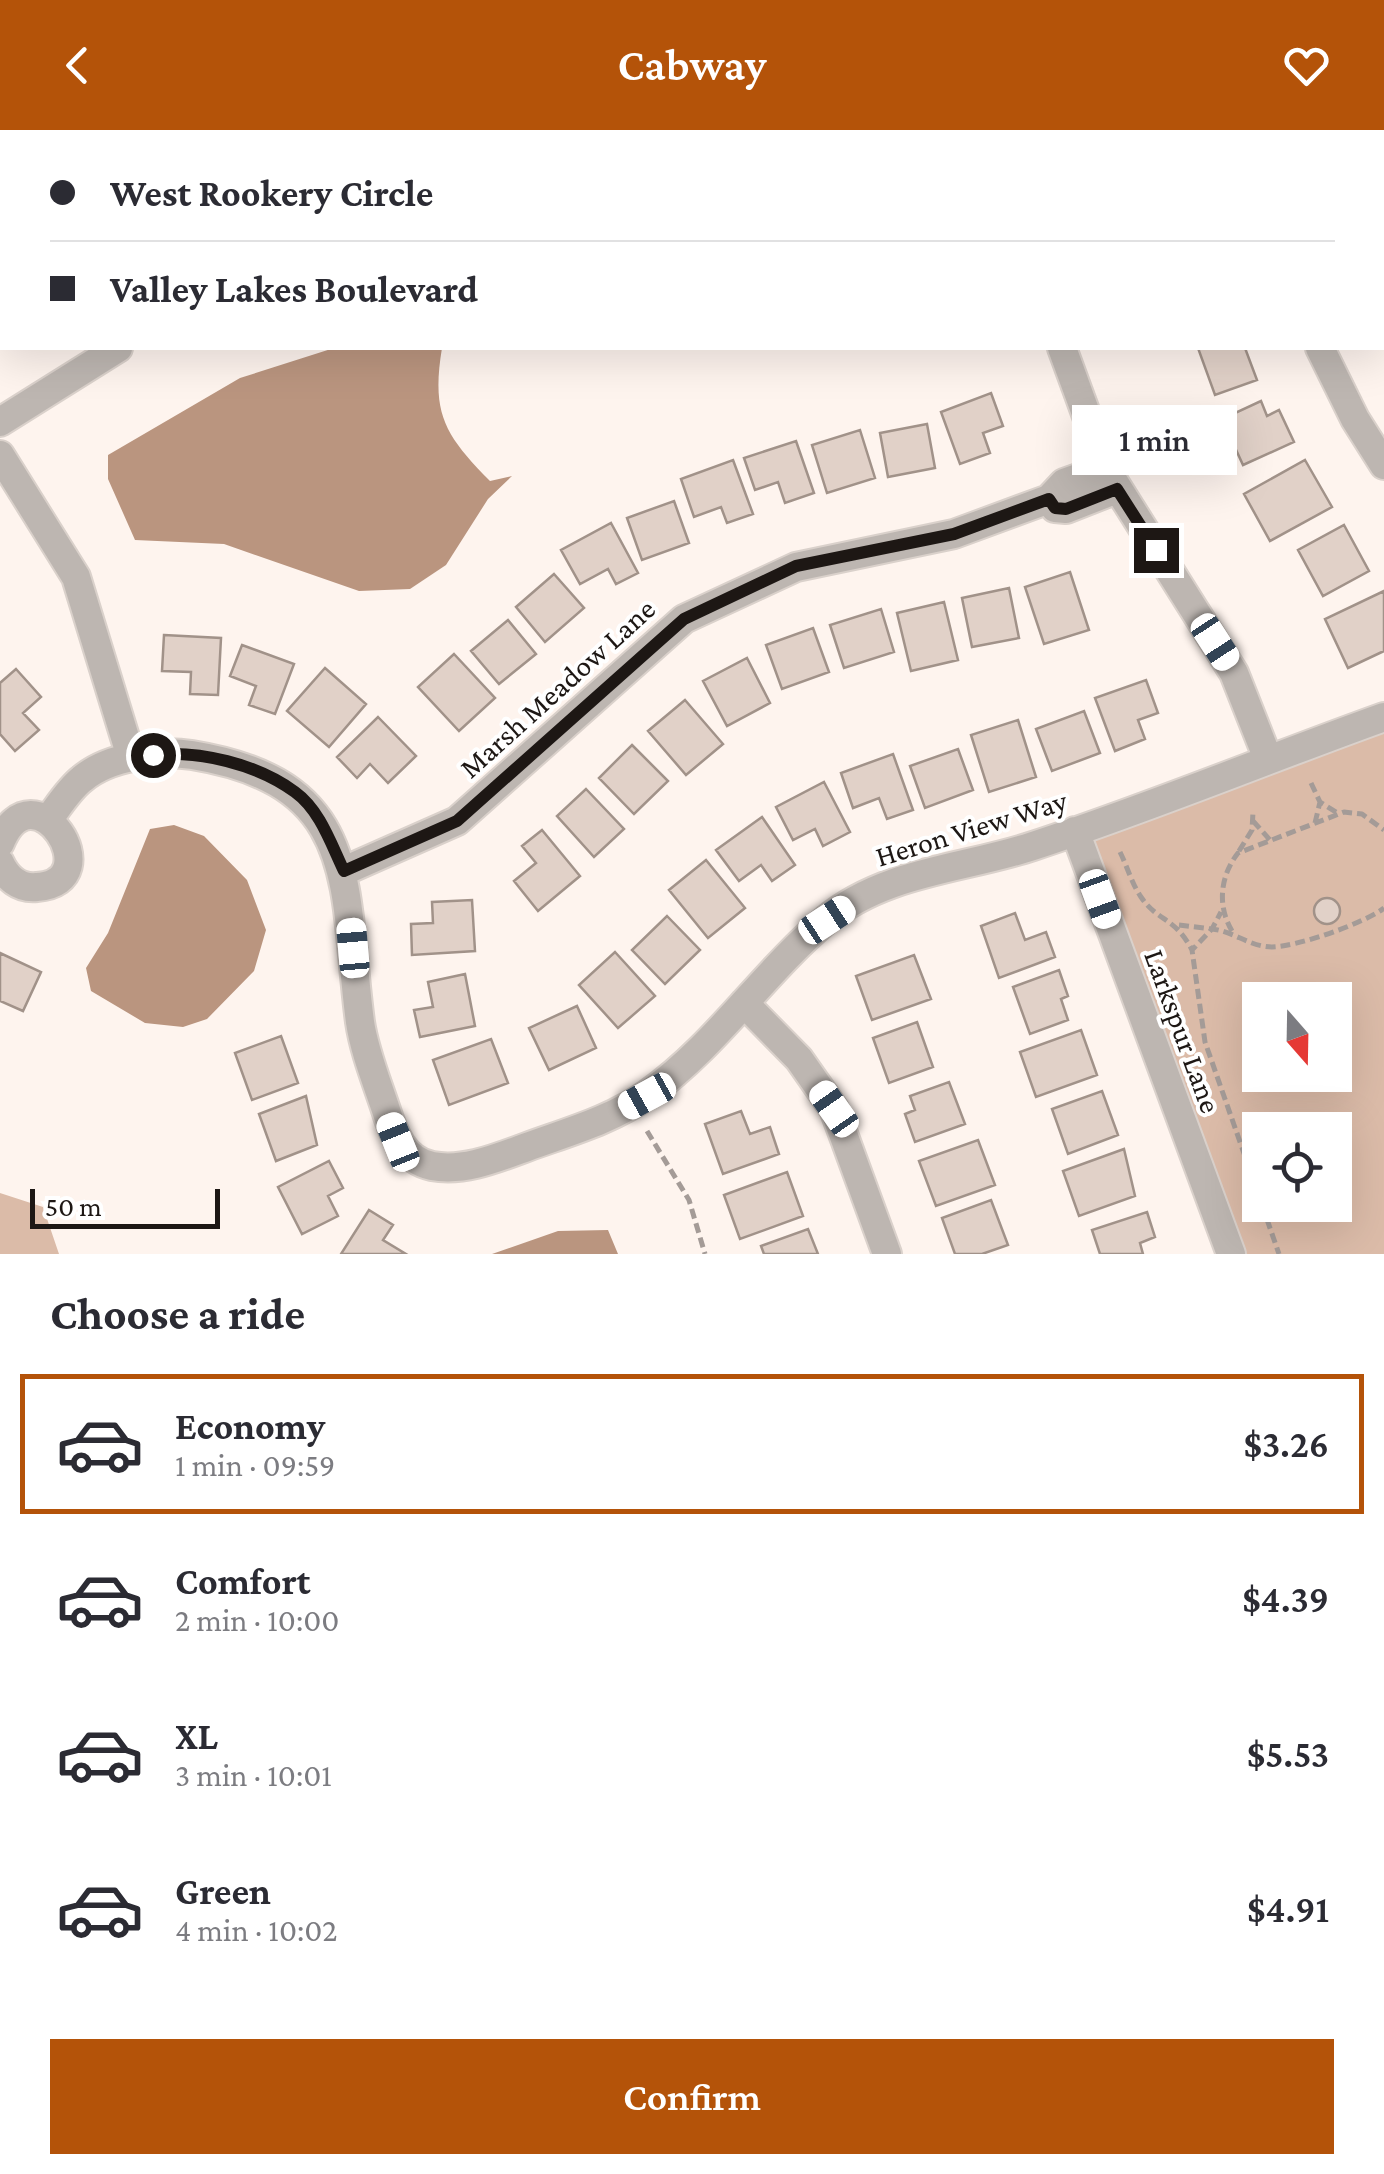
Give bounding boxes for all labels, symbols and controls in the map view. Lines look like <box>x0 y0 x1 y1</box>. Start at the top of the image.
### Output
icon: back <box>50 38 105 93</box>
icon: heart <box>1279 38 1334 93</box>
text: Cabway <box>618 40 766 90</box>
text: West Rookery Circle <box>110 172 434 214</box>
text: Valley Lakes Boulevard <box>110 268 478 310</box>
callout: 1 min <box>1074 405 1238 475</box>
text: 1 min <box>1119 422 1190 458</box>
route end <box>1134 528 1179 573</box>
street label: Marsh Meadow Lane <box>453 592 661 784</box>
car <box>1186 609 1244 675</box>
route start <box>131 733 176 778</box>
street label: Heron View Way <box>871 783 1071 874</box>
car <box>1076 866 1124 932</box>
car <box>794 891 860 949</box>
car <box>335 917 371 979</box>
street label: Larkspur Lane <box>1137 945 1228 1117</box>
north arrow <box>1242 982 1352 1092</box>
map controls <box>1242 982 1352 1222</box>
car <box>613 1068 681 1124</box>
car <box>805 1076 863 1142</box>
car <box>373 1109 423 1175</box>
button: locate <box>1242 1112 1352 1222</box>
scale bar <box>30 1184 220 1228</box>
text: 50 m <box>45 1191 102 1222</box>
text: Choose a ride <box>50 1289 305 1339</box>
icon: car <box>55 1399 145 1489</box>
text: Economy <box>175 1405 325 1447</box>
text: $3.26 <box>1244 1423 1329 1465</box>
text: 1 min · 09:59 <box>175 1447 335 1483</box>
icon: car <box>55 1554 145 1644</box>
text: Comfort <box>175 1560 311 1602</box>
text: $4.39 <box>1242 1578 1329 1620</box>
text: 2 min · 10:00 <box>175 1602 339 1638</box>
icon: car <box>55 1709 145 1799</box>
text: XL <box>175 1715 218 1757</box>
text: $5.53 <box>1247 1733 1329 1775</box>
text: 3 min · 10:01 <box>175 1757 332 1793</box>
icon: car <box>55 1864 145 1954</box>
text: Green <box>175 1870 271 1912</box>
text: $4.91 <box>1247 1888 1329 1930</box>
text: 4 min · 10:02 <box>175 1912 337 1948</box>
button: Confirm <box>50 2039 1334 2154</box>

